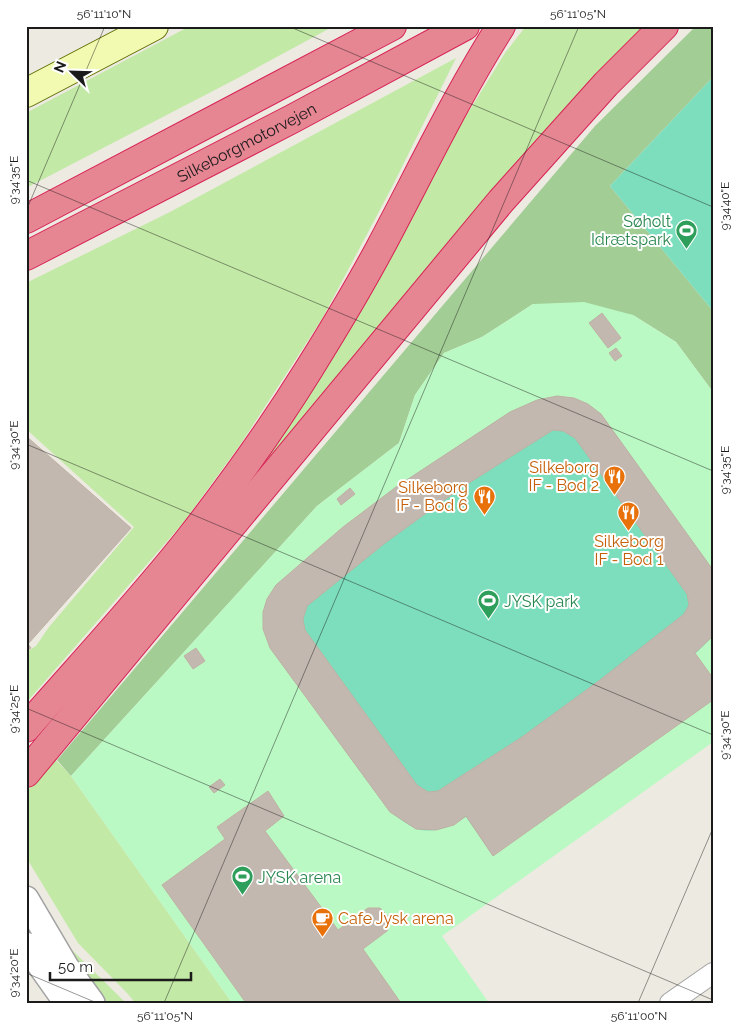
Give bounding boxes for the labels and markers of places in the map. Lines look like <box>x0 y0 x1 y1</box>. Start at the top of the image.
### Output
place label: Søholt Idrætspark <box>591 212 672 249</box>
sports icon: Søholt Idrætspark <box>675 218 699 249</box>
place label: Silkeborg IF - Bod 2 <box>529 458 599 495</box>
restaurant icon: Silkeborg IF - Bod 2 <box>603 464 627 495</box>
place label: Silkeborg IF - Bod 6 <box>396 478 468 515</box>
restaurant icon: Silkeborg IF - Bod 6 <box>472 484 496 515</box>
restaurant icon: Silkeborg IF - Bod 1 <box>617 500 641 531</box>
place label: Silkeborg IF - Bod 1 <box>594 532 664 569</box>
sports icon: JYSK park <box>476 589 500 620</box>
place label: JYSK park <box>504 592 579 611</box>
sports icon: JYSK arena <box>230 865 254 896</box>
place label: JYSK arena <box>258 868 341 887</box>
cafe icon: Cafe Jysk arena <box>310 906 334 937</box>
place label: Cafe Jysk arena <box>338 909 454 928</box>

